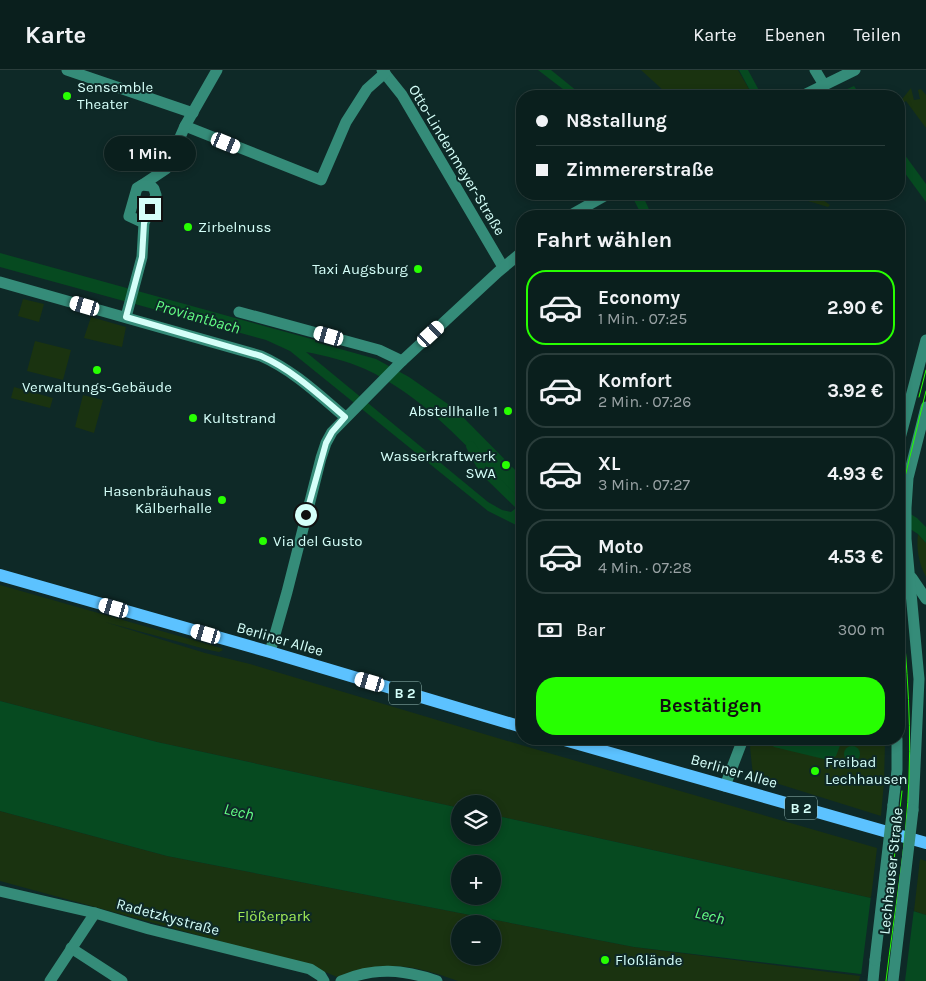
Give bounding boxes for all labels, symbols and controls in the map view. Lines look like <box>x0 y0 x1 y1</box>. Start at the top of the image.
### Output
text: Karte <box>25 21 86 49</box>
text: Karte <box>693 24 737 46</box>
text: Ebenen <box>765 24 826 46</box>
text: Teilen <box>854 24 901 46</box>
place label: Sensemble Theater <box>77 78 153 113</box>
street label: Otto-Lindenmeyer-Straße <box>405 81 509 239</box>
marker: Sensemble Theater <box>61 90 73 102</box>
text: N8stallung <box>566 110 667 132</box>
car <box>209 130 242 156</box>
callout: 1 Min. <box>104 136 196 172</box>
text: 1 Min. <box>129 144 171 163</box>
text: Zimmererstraße <box>566 159 714 181</box>
route end <box>139 198 161 220</box>
place label: Zirbelnuss <box>198 218 271 236</box>
marker: Zirbelnuss <box>182 221 194 233</box>
text: Fahrt wählen <box>536 227 672 253</box>
place label: Taxi Augsburg <box>312 260 409 278</box>
marker: Taxi Augsburg <box>412 263 424 275</box>
icon: car <box>538 285 583 330</box>
text: Economy <box>598 287 680 309</box>
car <box>68 295 101 317</box>
water label: Proviantbach <box>153 295 243 338</box>
text: 2.90 € <box>827 297 883 319</box>
text: 1 Min. · 07:25 <box>598 309 687 328</box>
car <box>414 318 447 350</box>
car <box>312 325 345 347</box>
marker: Verwaltungs-Gebäude <box>91 364 103 376</box>
icon: car <box>538 368 583 413</box>
text: Komfort <box>598 370 672 392</box>
place label: Verwaltungs-Gebäude <box>22 378 172 396</box>
text: 3.92 € <box>827 380 883 402</box>
text: 2 Min. · 07:26 <box>598 392 692 411</box>
place label: Abstellhalle 1 <box>409 402 498 420</box>
marker: Abstellhalle 1 <box>502 405 514 417</box>
place label: Kultstrand <box>203 409 276 427</box>
marker: Kultstrand <box>187 412 199 424</box>
place label: Wasserkraftwerk SWA <box>381 447 496 482</box>
icon: car <box>538 451 583 496</box>
text: XL <box>598 453 620 475</box>
marker: Wasserkraftwerk SWA <box>500 459 512 471</box>
text: 4.93 € <box>827 463 883 485</box>
text: 3 Min. · 07:27 <box>598 475 690 494</box>
place label: Hasenbräuhaus Kälberhalle <box>103 482 212 517</box>
marker: Hasenbräuhaus Kälberhalle <box>216 494 228 506</box>
route start <box>295 504 317 526</box>
place label: Via del Gusto <box>273 532 363 550</box>
icon: car <box>538 534 583 579</box>
marker: Via del Gusto <box>257 535 269 547</box>
text: Moto <box>598 536 644 558</box>
text: 4.53 € <box>828 546 883 568</box>
text: 4 Min. · 07:28 <box>598 558 692 577</box>
car <box>97 597 130 619</box>
icon: cash <box>536 616 564 644</box>
street label: Berliner Allee <box>235 618 325 660</box>
text: Bar <box>576 619 605 641</box>
text: 300 m <box>838 620 885 639</box>
car <box>189 623 222 645</box>
car <box>353 671 386 693</box>
button: Bestätigen <box>536 677 885 735</box>
road number: B 2 <box>389 682 421 704</box>
street label: Berliner Allee <box>689 750 779 792</box>
place label: Freibad Lechhausen <box>825 753 908 788</box>
marker: Freibad Lechhausen <box>809 765 821 777</box>
map controls <box>451 795 501 965</box>
button: layers <box>451 795 501 845</box>
road number: B 2 <box>785 796 817 820</box>
water label: Lech <box>222 799 256 824</box>
street label: Lechhauser Straße <box>875 807 907 935</box>
button: + <box>451 855 501 905</box>
street label: Radetzkystraße <box>114 895 222 939</box>
water label: Lech <box>693 903 727 928</box>
park label: Flößerpark <box>237 907 311 925</box>
button: − <box>451 915 501 965</box>
place label: Floßlände <box>615 951 683 969</box>
marker: Floßlände <box>599 954 611 966</box>

